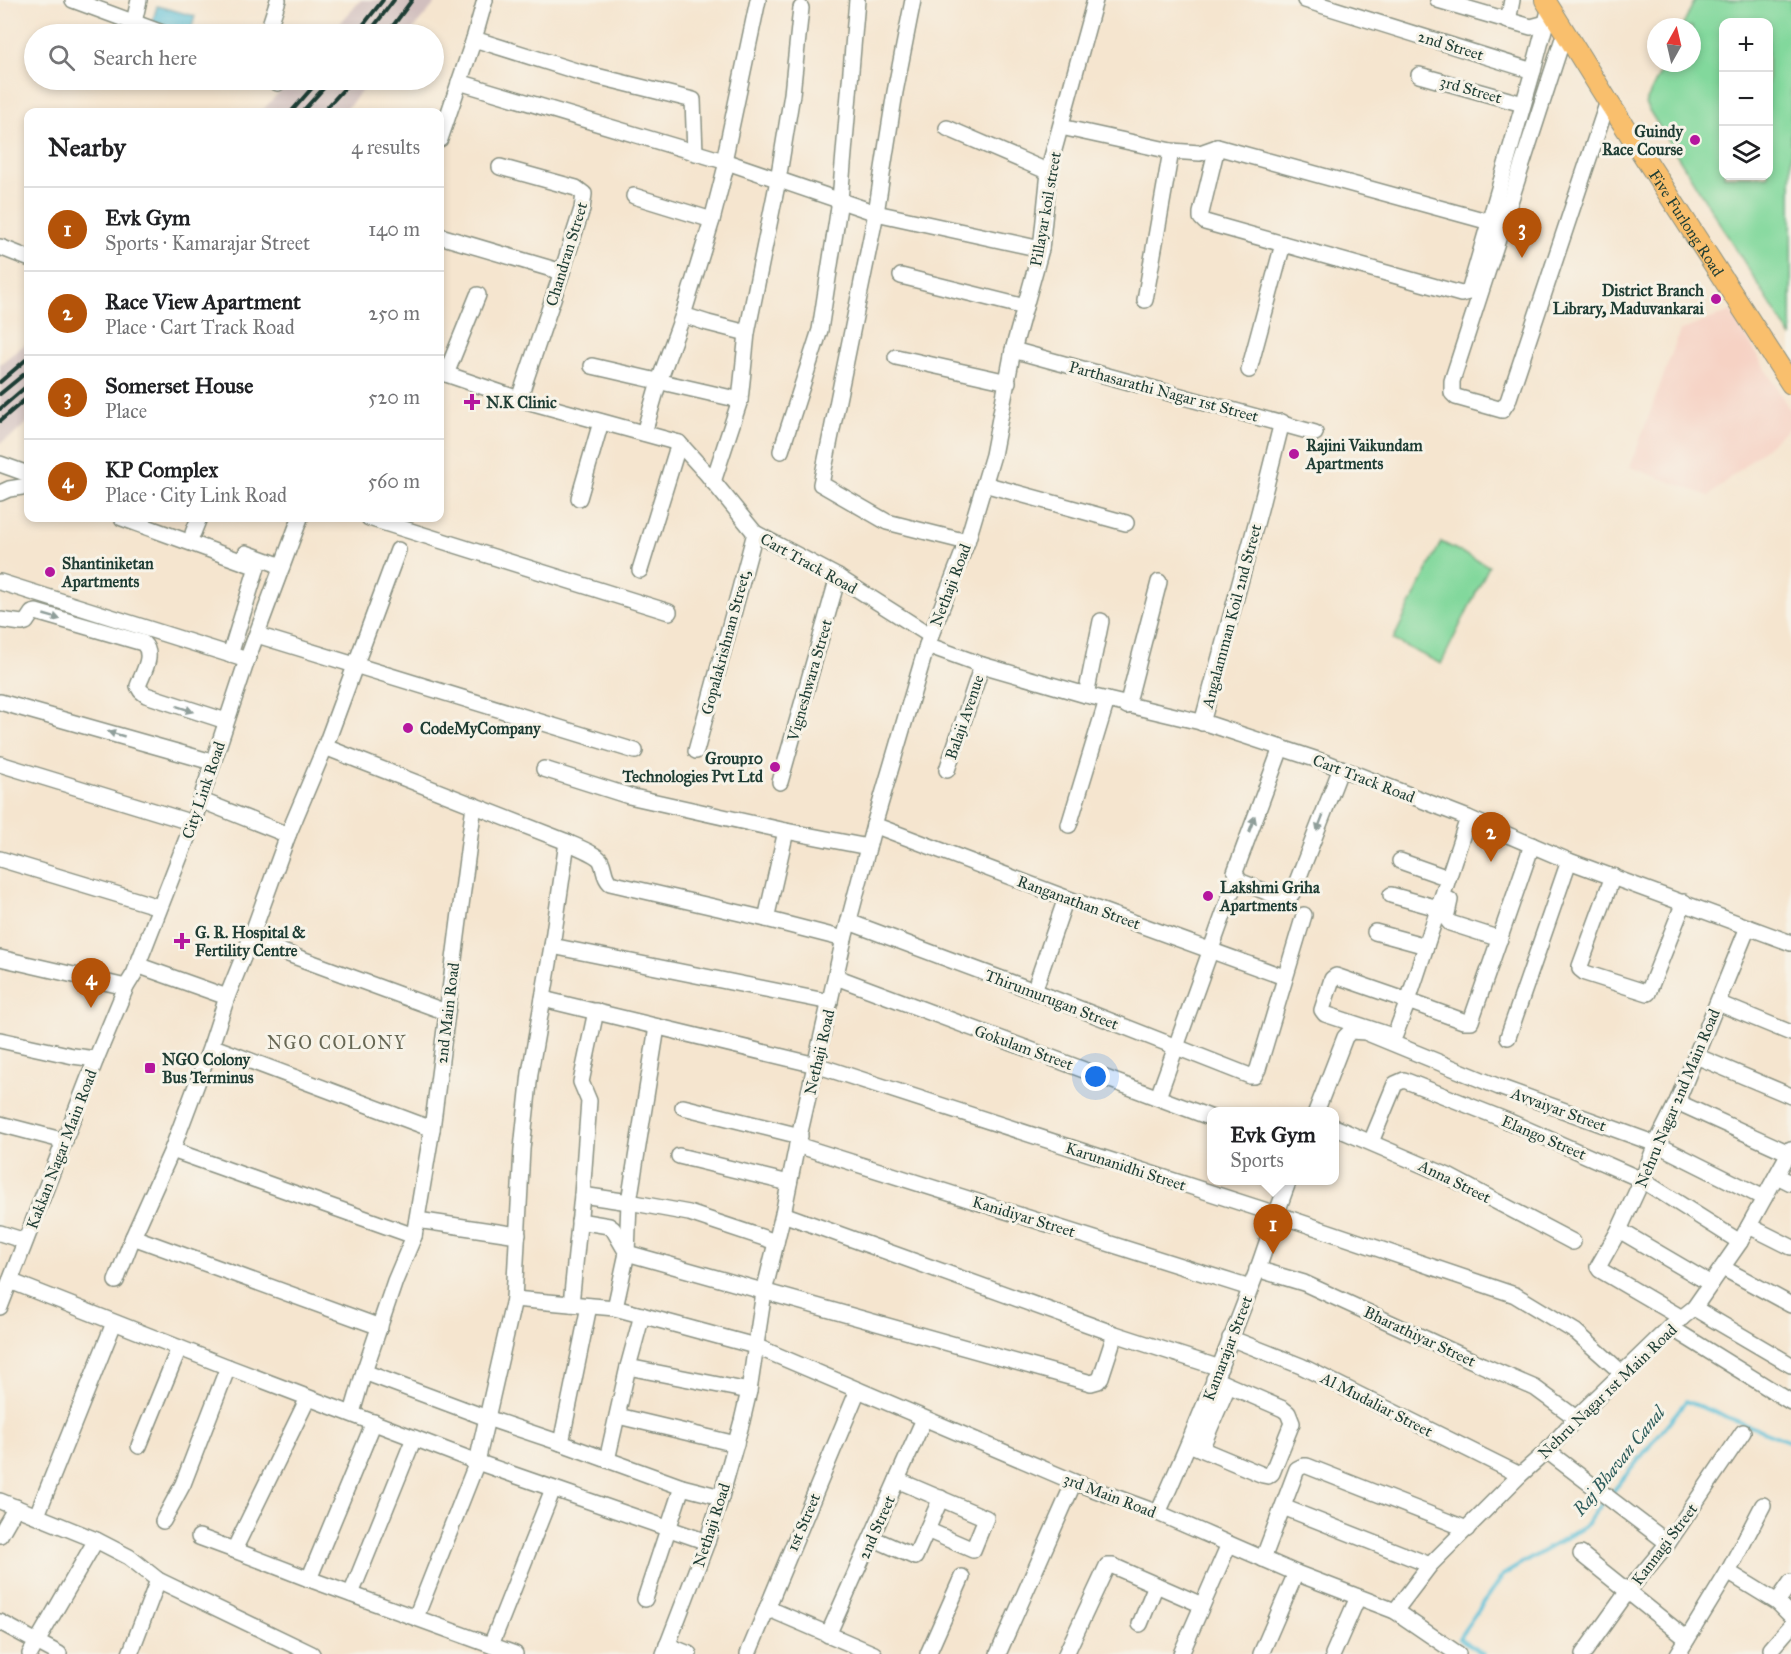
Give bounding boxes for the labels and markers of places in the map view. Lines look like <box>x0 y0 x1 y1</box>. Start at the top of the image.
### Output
place label: Guindy Race Course <box>1602 122 1685 159</box>
marker: Guindy Race Course <box>1688 133 1702 147</box>
pin: 3 <box>1502 208 1541 258</box>
place label: District Branch Library, Maduvankarai <box>1553 281 1705 319</box>
marker: District Branch Library, Maduvankarai <box>1709 292 1723 306</box>
marker: N.K Clinic <box>463 393 481 411</box>
place label: N.K Clinic <box>486 393 557 412</box>
place label: Rajini Vaikundam Apartments <box>1305 436 1423 474</box>
marker: Rajini Vaikundam Apartments <box>1287 447 1301 461</box>
place label: Shantiniketan Apartments <box>61 554 154 592</box>
marker: Shantiniketan Apartments <box>43 565 57 579</box>
place label: CodeMyCompany <box>420 719 542 739</box>
marker: CodeMyCompany <box>401 721 415 735</box>
place label: Group10 Technologies Pvt Ltd <box>622 749 764 787</box>
marker: Group10 Technologies Pvt Ltd <box>768 760 782 774</box>
pin: 2 <box>1472 812 1510 862</box>
place label: Lakshmi Griha Apartments <box>1219 878 1321 916</box>
marker: Lakshmi Griha Apartments <box>1201 889 1215 903</box>
place label: G. R. Hospital & Fertility Centre <box>195 923 306 961</box>
marker: G. R. Hospital & Fertility Centre <box>173 932 191 950</box>
pin: 4 <box>72 958 110 1008</box>
place label: NGO Colony Bus Terminus <box>162 1050 254 1087</box>
marker: NGO Colony Bus Terminus <box>143 1061 157 1075</box>
pin: 1 <box>1254 1204 1292 1254</box>

